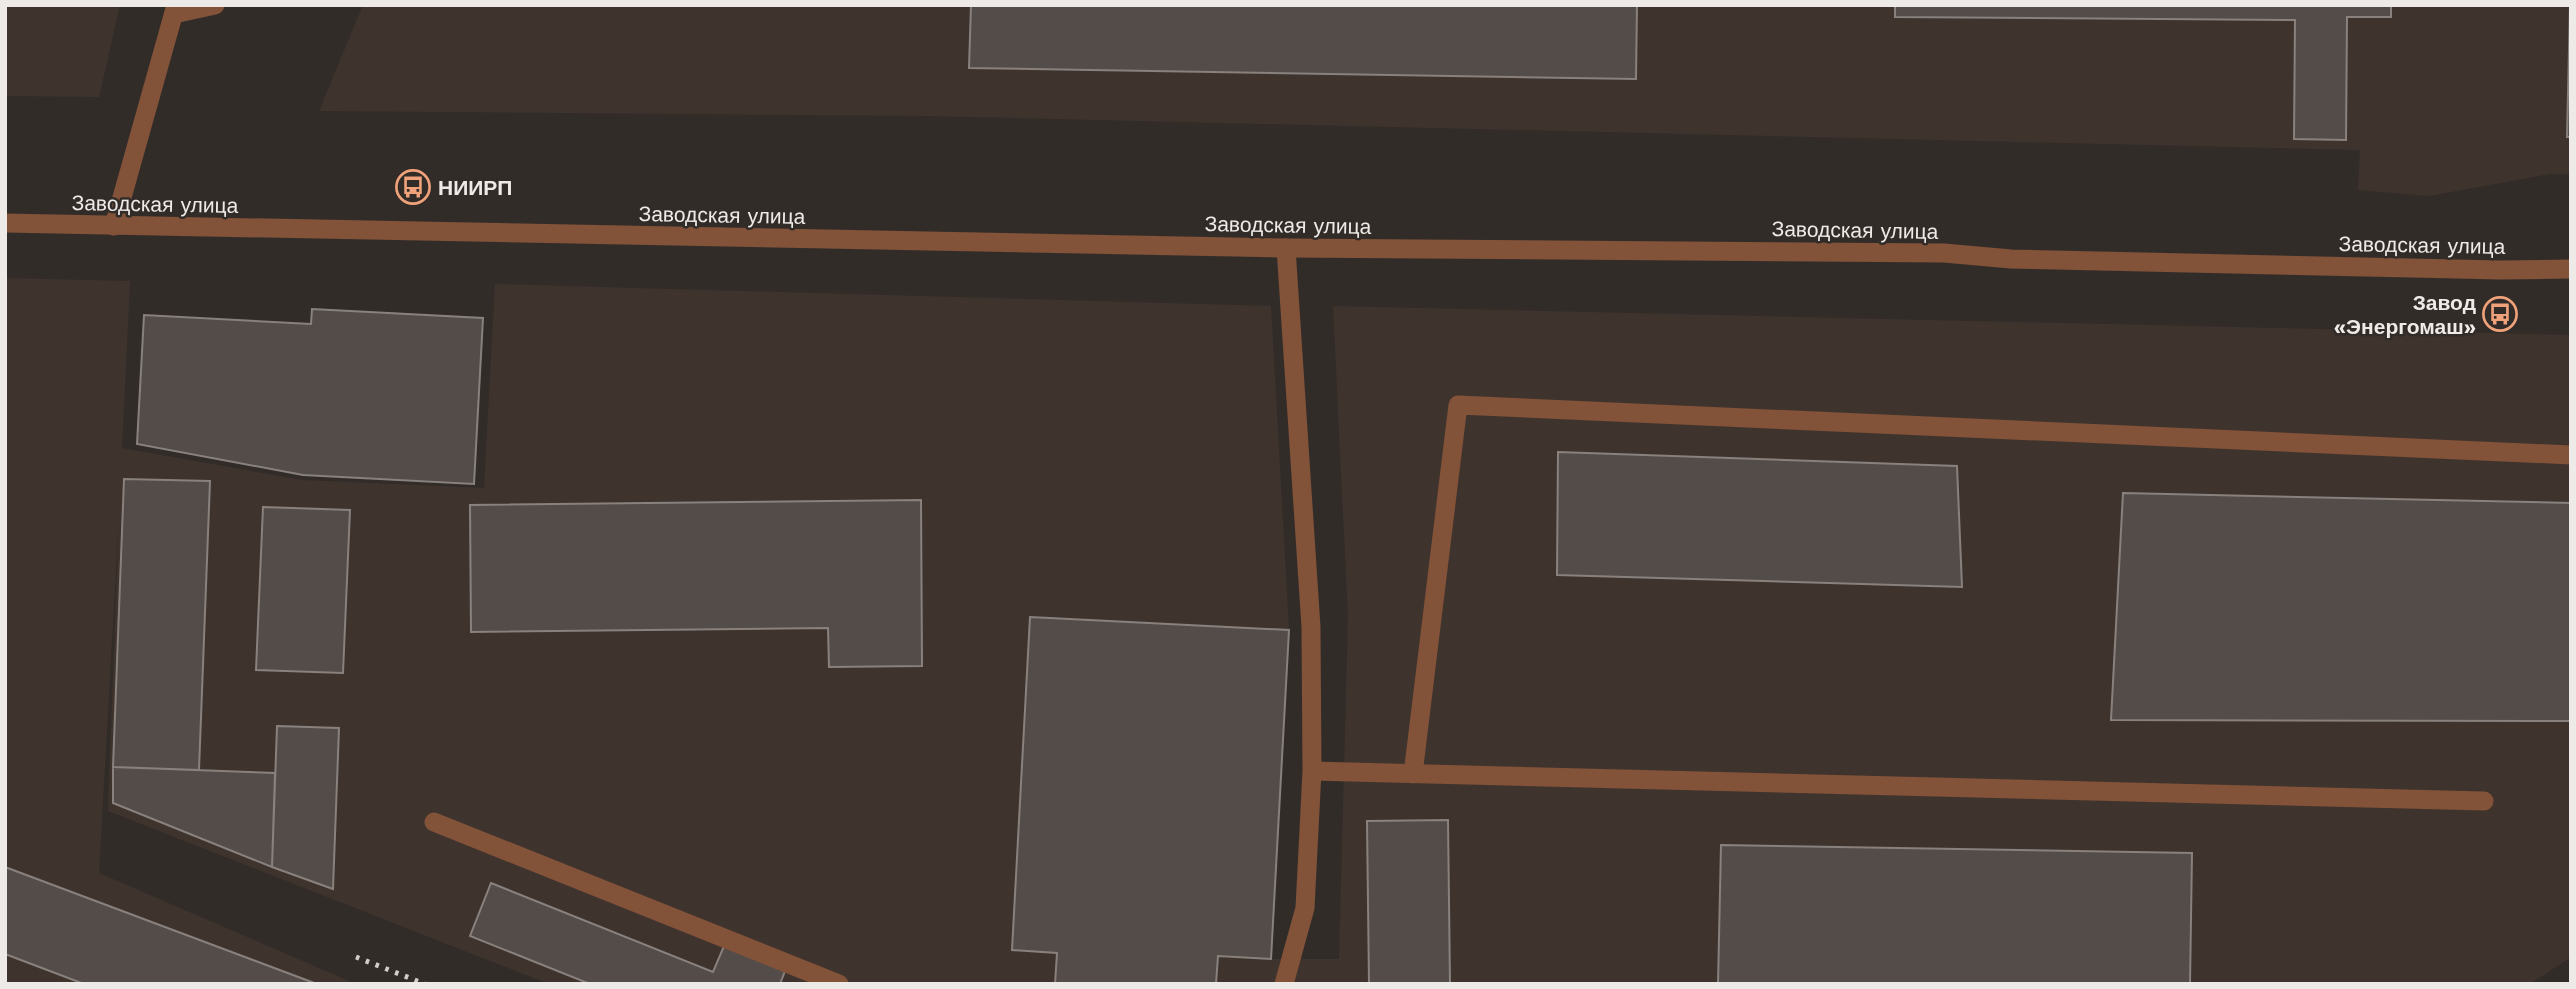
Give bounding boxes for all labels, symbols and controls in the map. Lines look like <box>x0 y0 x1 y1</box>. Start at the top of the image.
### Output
bus stop icon: НИИРП <box>394 168 432 206</box>
place label: НИИРП <box>438 175 512 200</box>
street label: Заводская улица <box>71 190 239 218</box>
street label: Заводская улица <box>638 201 806 229</box>
street label: Заводская улица <box>1204 211 1372 239</box>
street label: Заводская улица <box>1771 216 1939 244</box>
street label: Заводская улица <box>2338 231 2506 259</box>
place label: Завод «Энергомаш» <box>2334 290 2476 339</box>
bus stop icon: Завод «Энергомаш» <box>2481 295 2519 333</box>

